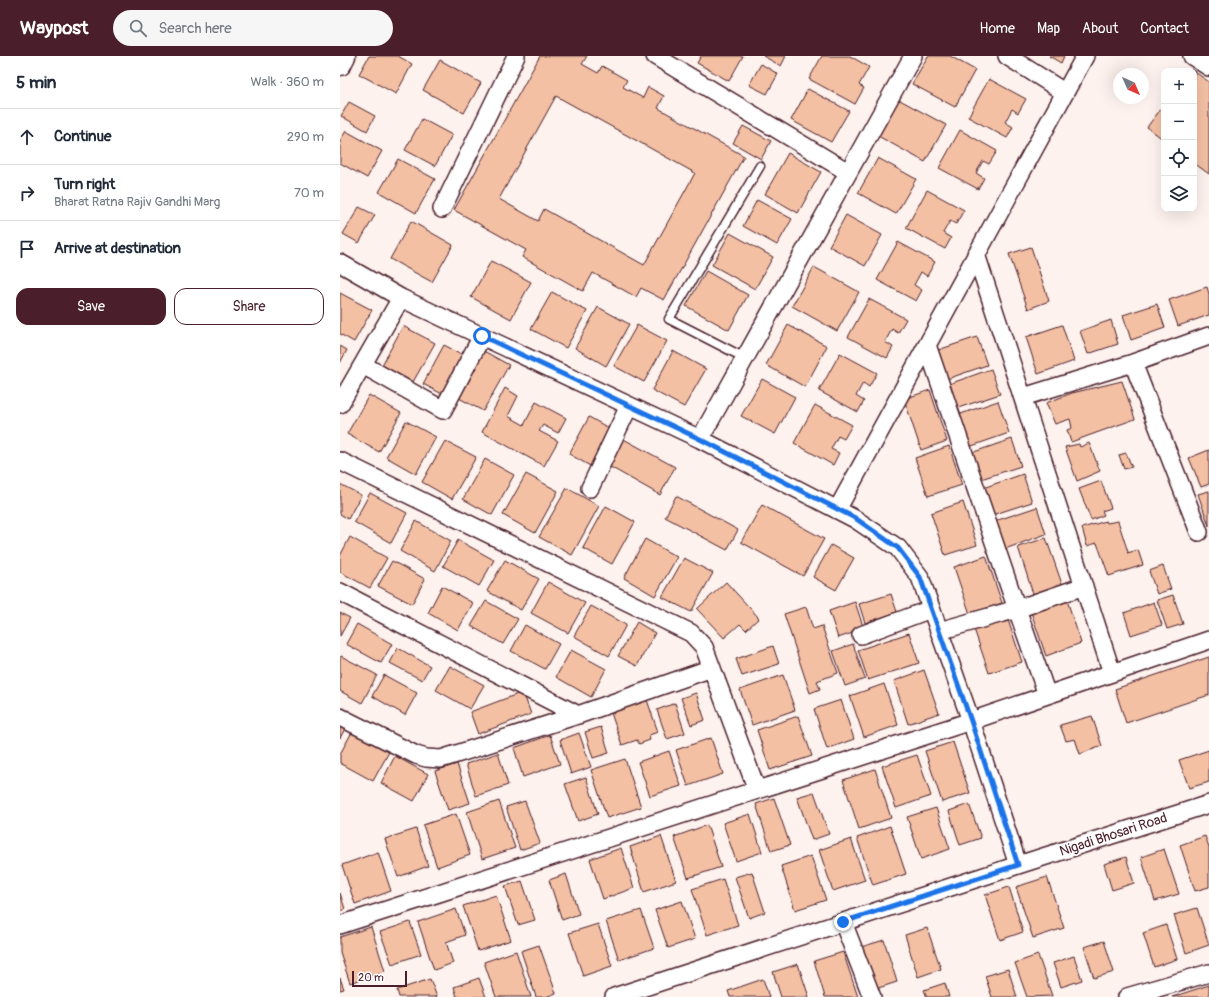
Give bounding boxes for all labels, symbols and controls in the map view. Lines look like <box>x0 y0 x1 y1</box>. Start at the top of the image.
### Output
search box <box>113 10 393 46</box>
text: Waypost <box>20 16 89 40</box>
icon: search <box>127 17 149 39</box>
text: Search here <box>159 19 232 38</box>
text: Home <box>980 20 1015 37</box>
text: Map <box>1037 20 1060 37</box>
text: About <box>1082 20 1118 37</box>
text: Contact <box>1140 20 1189 37</box>
north arrow <box>1113 68 1149 104</box>
map controls <box>1161 68 1197 212</box>
button: + <box>1161 68 1197 104</box>
text: 5 min <box>16 72 56 93</box>
text: Walk · 360 m <box>250 74 324 90</box>
button: − <box>1161 104 1197 140</box>
icon: ahead <box>16 126 38 148</box>
text: Continue <box>54 127 112 146</box>
text: 290 m <box>287 129 324 145</box>
button: locate <box>1161 140 1197 176</box>
text: Turn right <box>54 175 115 194</box>
button: layers <box>1161 176 1197 212</box>
icon: right <box>16 182 38 204</box>
text: 70 m <box>294 185 324 201</box>
text: Bharat Ratna Rajiv Gandhi Marg <box>54 194 220 210</box>
icon: arrive <box>16 238 38 260</box>
text: Arrive at destination <box>54 239 181 258</box>
button: Save <box>16 288 166 325</box>
button: Share <box>174 288 324 325</box>
route start <box>473 327 491 345</box>
street label: Nigadi Bhosari Road <box>1057 809 1169 860</box>
route end <box>834 913 852 931</box>
scale bar <box>352 969 407 988</box>
text: 20 m <box>358 971 384 984</box>

